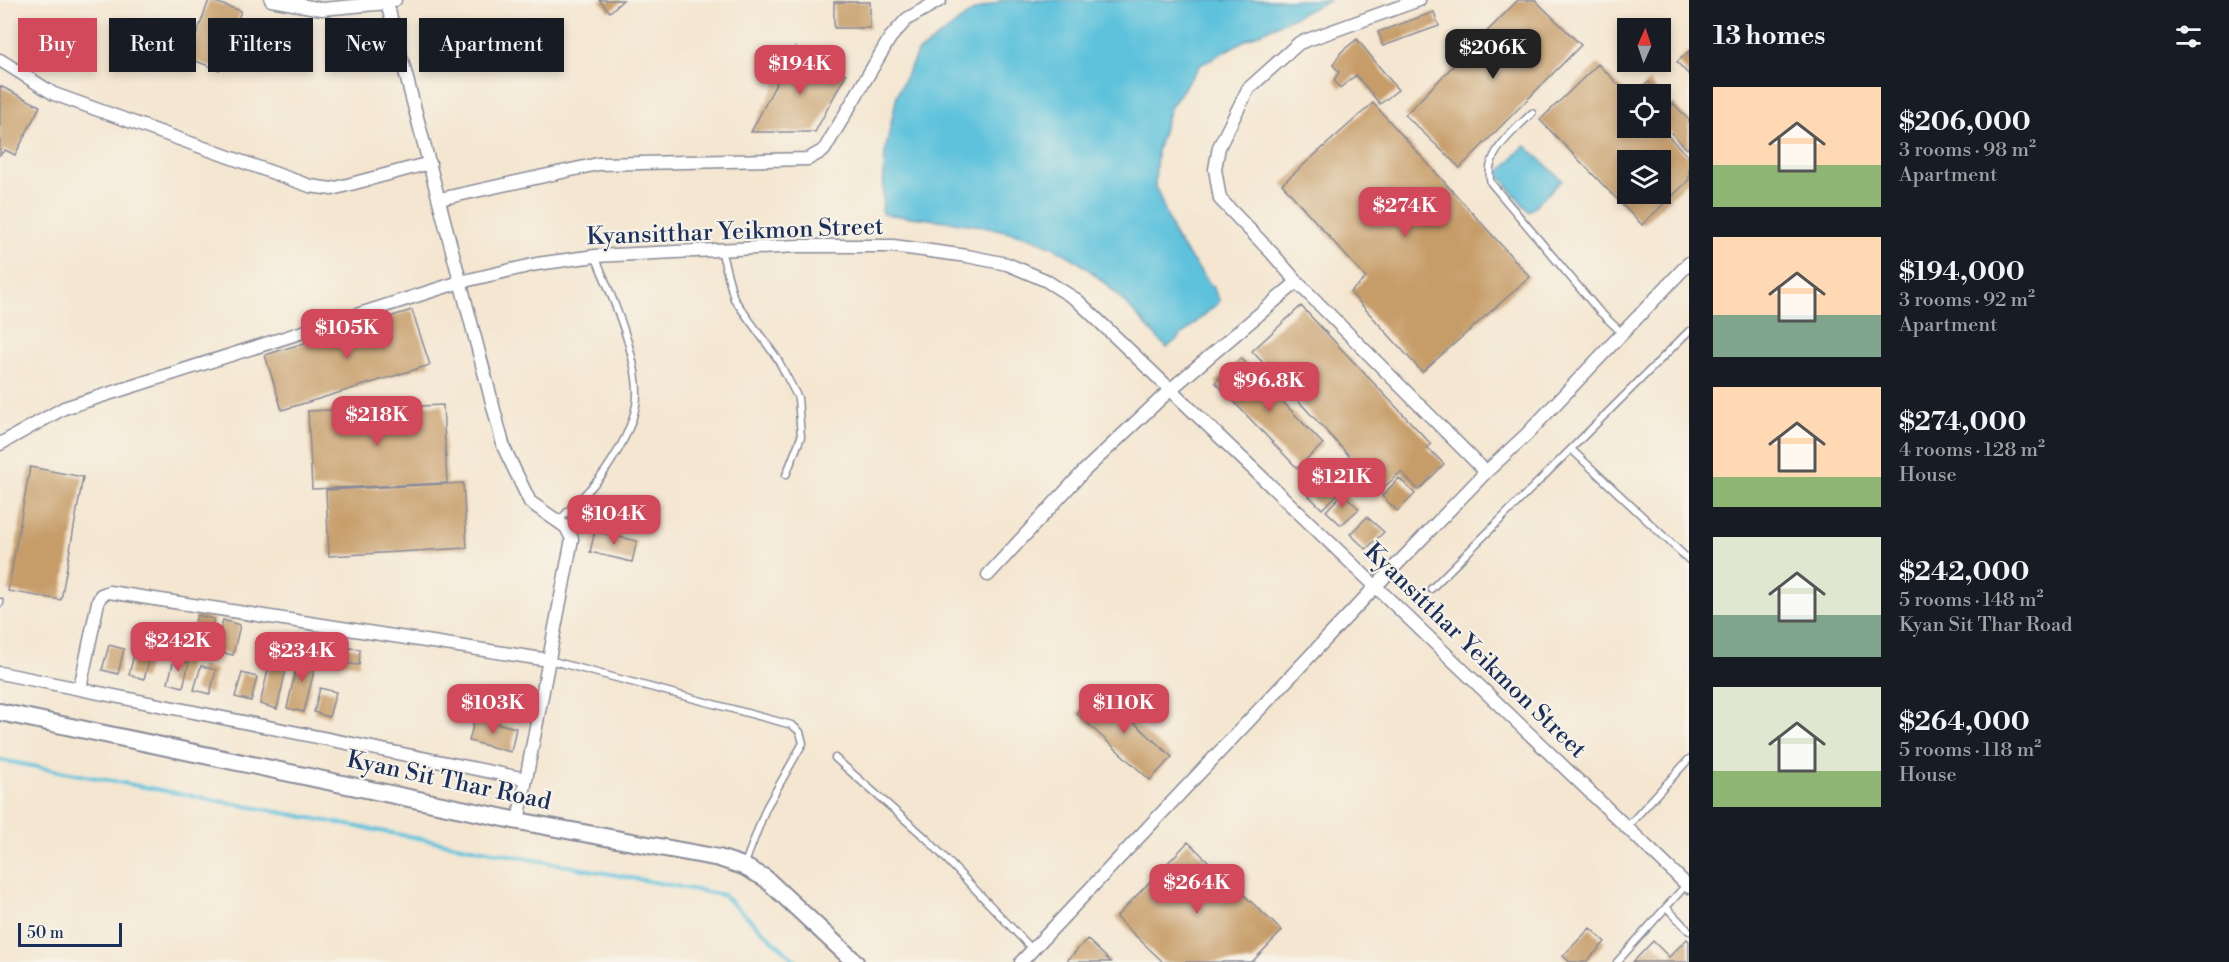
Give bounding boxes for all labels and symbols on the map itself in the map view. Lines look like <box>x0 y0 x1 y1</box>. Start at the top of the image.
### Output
north arrow <box>1617 18 1671 72</box>
pin: $206K <box>1451 29 1535 80</box>
pin: $194K <box>758 45 842 96</box>
pin: $274K <box>1363 187 1447 238</box>
street label: Kyansitthar Yeikmon Street <box>586 212 885 252</box>
pin: $105K <box>305 309 389 360</box>
pin: $96.8K <box>1220 362 1318 413</box>
pin: $218K <box>335 396 419 447</box>
pin: $121K <box>1300 458 1384 509</box>
pin: $104K <box>572 495 656 546</box>
street label: Kyansitthar Yeikmon Street <box>1358 537 1593 765</box>
pin: $242K <box>136 622 220 673</box>
pin: $234K <box>260 632 344 683</box>
pin: $103K <box>451 684 535 735</box>
pin: $110K <box>1082 684 1166 735</box>
street label: Kyan Sit Thar Road <box>344 745 554 817</box>
pin: $264K <box>1155 864 1239 915</box>
scale bar <box>18 920 122 948</box>

